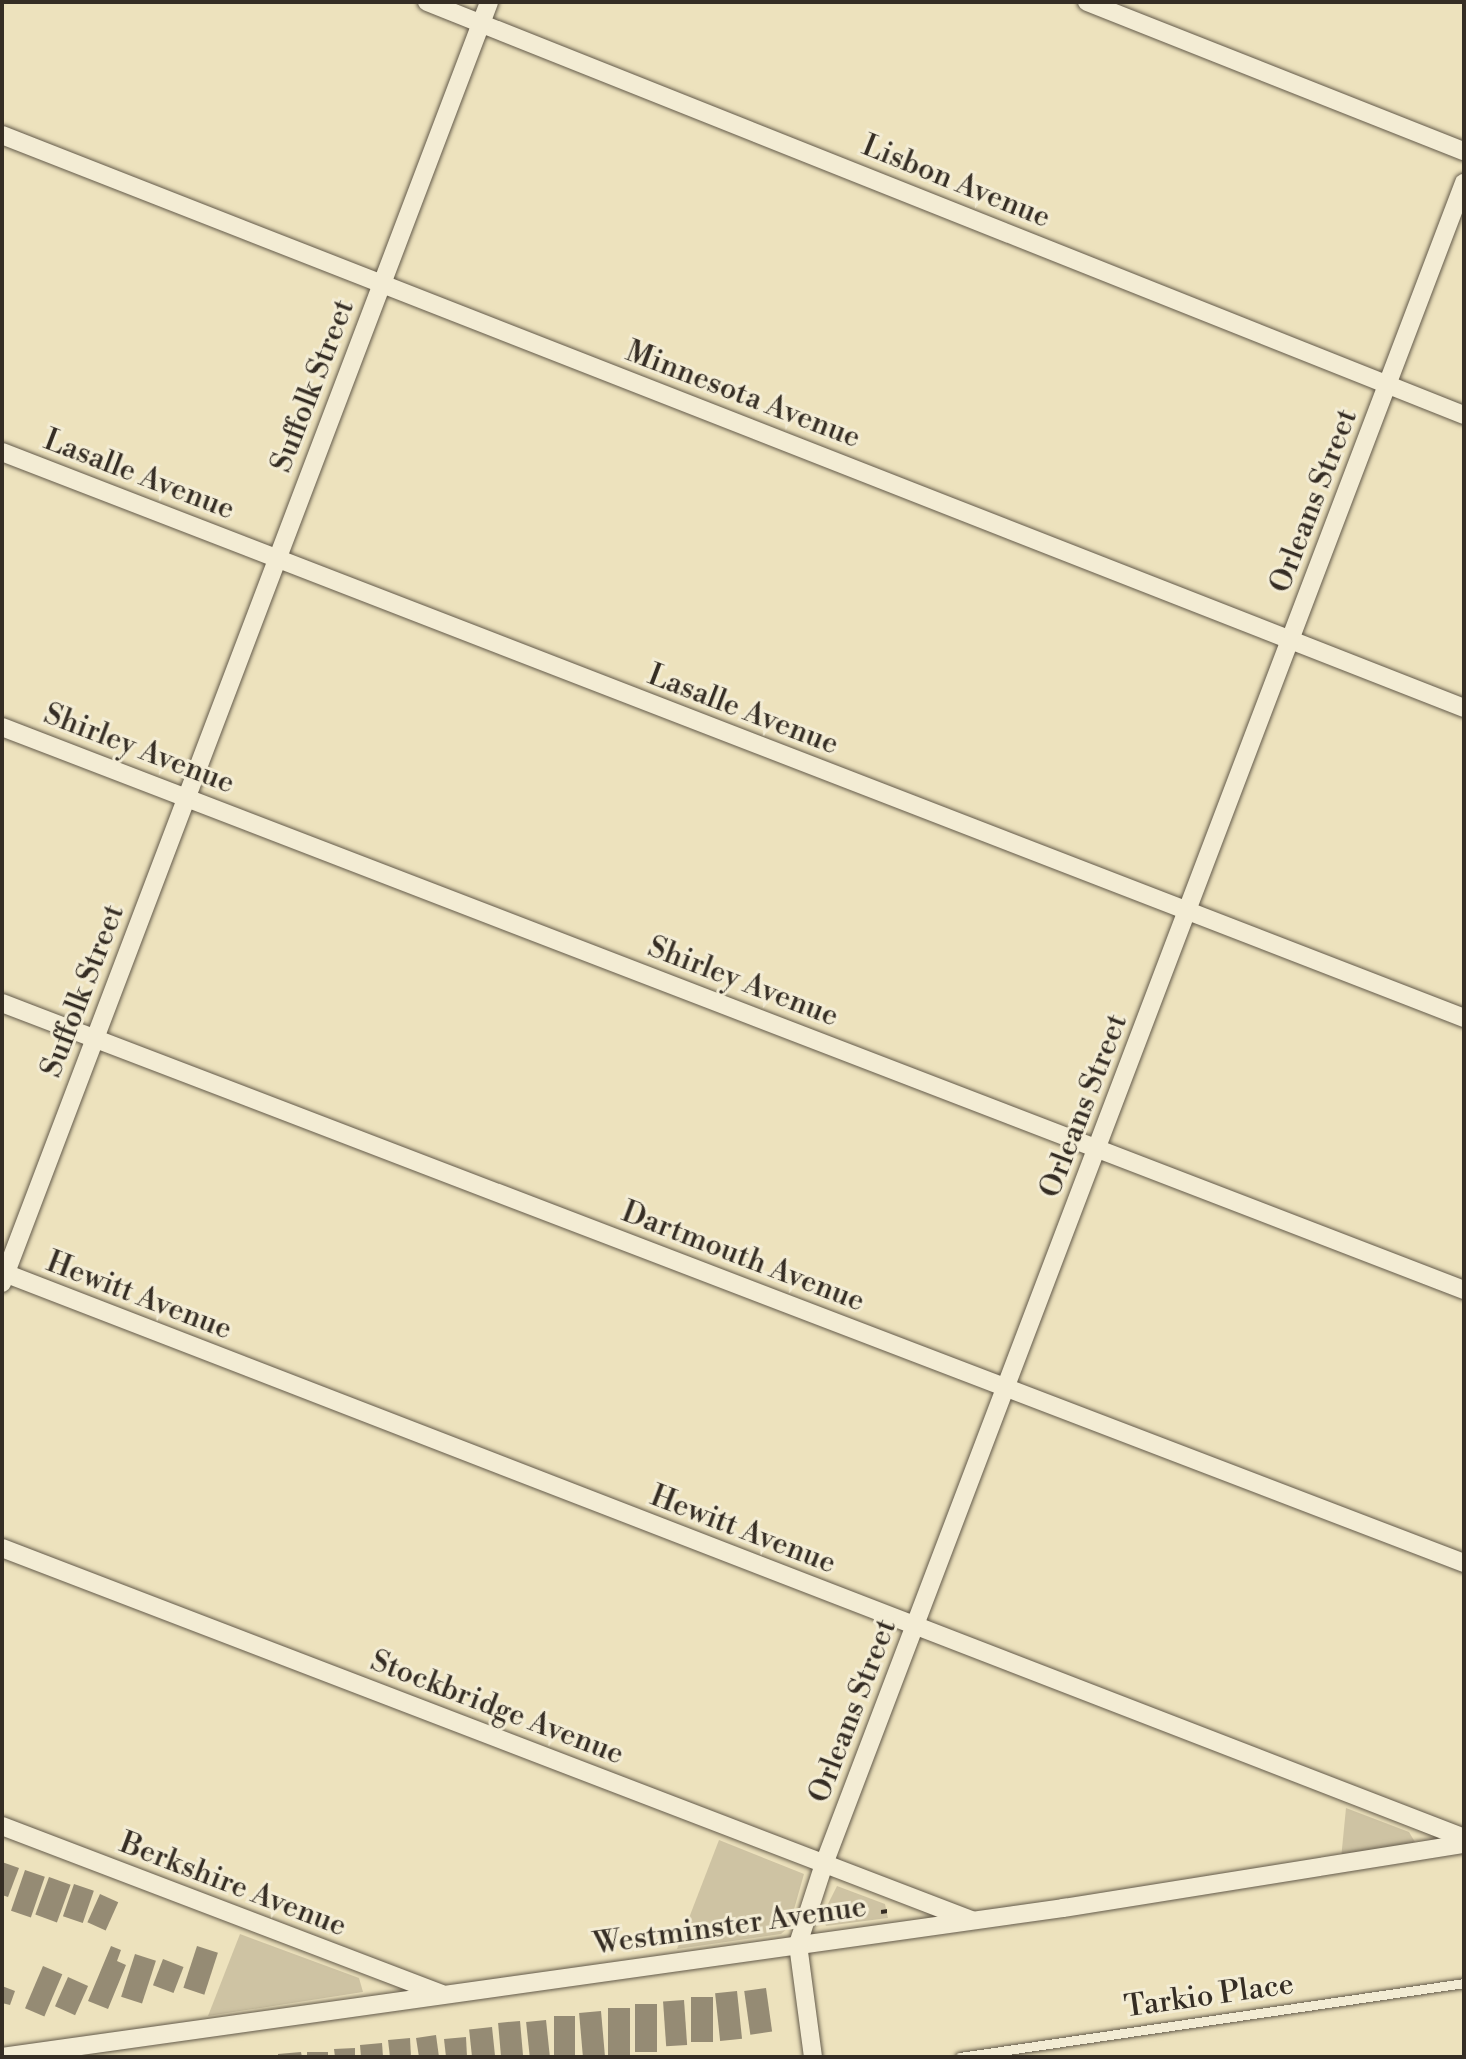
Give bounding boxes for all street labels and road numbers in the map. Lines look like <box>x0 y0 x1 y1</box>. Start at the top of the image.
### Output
street label: Lisbon Avenue <box>857 128 1055 236</box>
street label: Suffolk Street <box>264 295 362 477</box>
street label: Minnesota Avenue <box>621 334 865 456</box>
street label: Orleans Street <box>1262 404 1366 598</box>
street label: Lasalle Avenue <box>39 422 239 528</box>
street label: Lasalle Avenue <box>643 657 843 763</box>
street label: Shirley Avenue <box>39 696 239 802</box>
street label: Suffolk Street <box>34 900 132 1082</box>
street label: Shirley Avenue <box>643 929 843 1035</box>
street label: Orleans Street <box>1032 1009 1136 1203</box>
street label: Dartmouth Avenue <box>617 1194 869 1320</box>
street label: Hewitt Avenue <box>41 1244 237 1348</box>
street label: Hewitt Avenue <box>645 1478 841 1582</box>
street label: Orleans Street <box>801 1614 905 1808</box>
street label: Stockbridge Avenue <box>365 1643 629 1773</box>
street label: Berkshire Avenue <box>115 1825 351 1945</box>
street label: Westminster Avenue <box>591 1889 869 1963</box>
street label: Tarkio Place <box>1122 1966 1296 2026</box>

